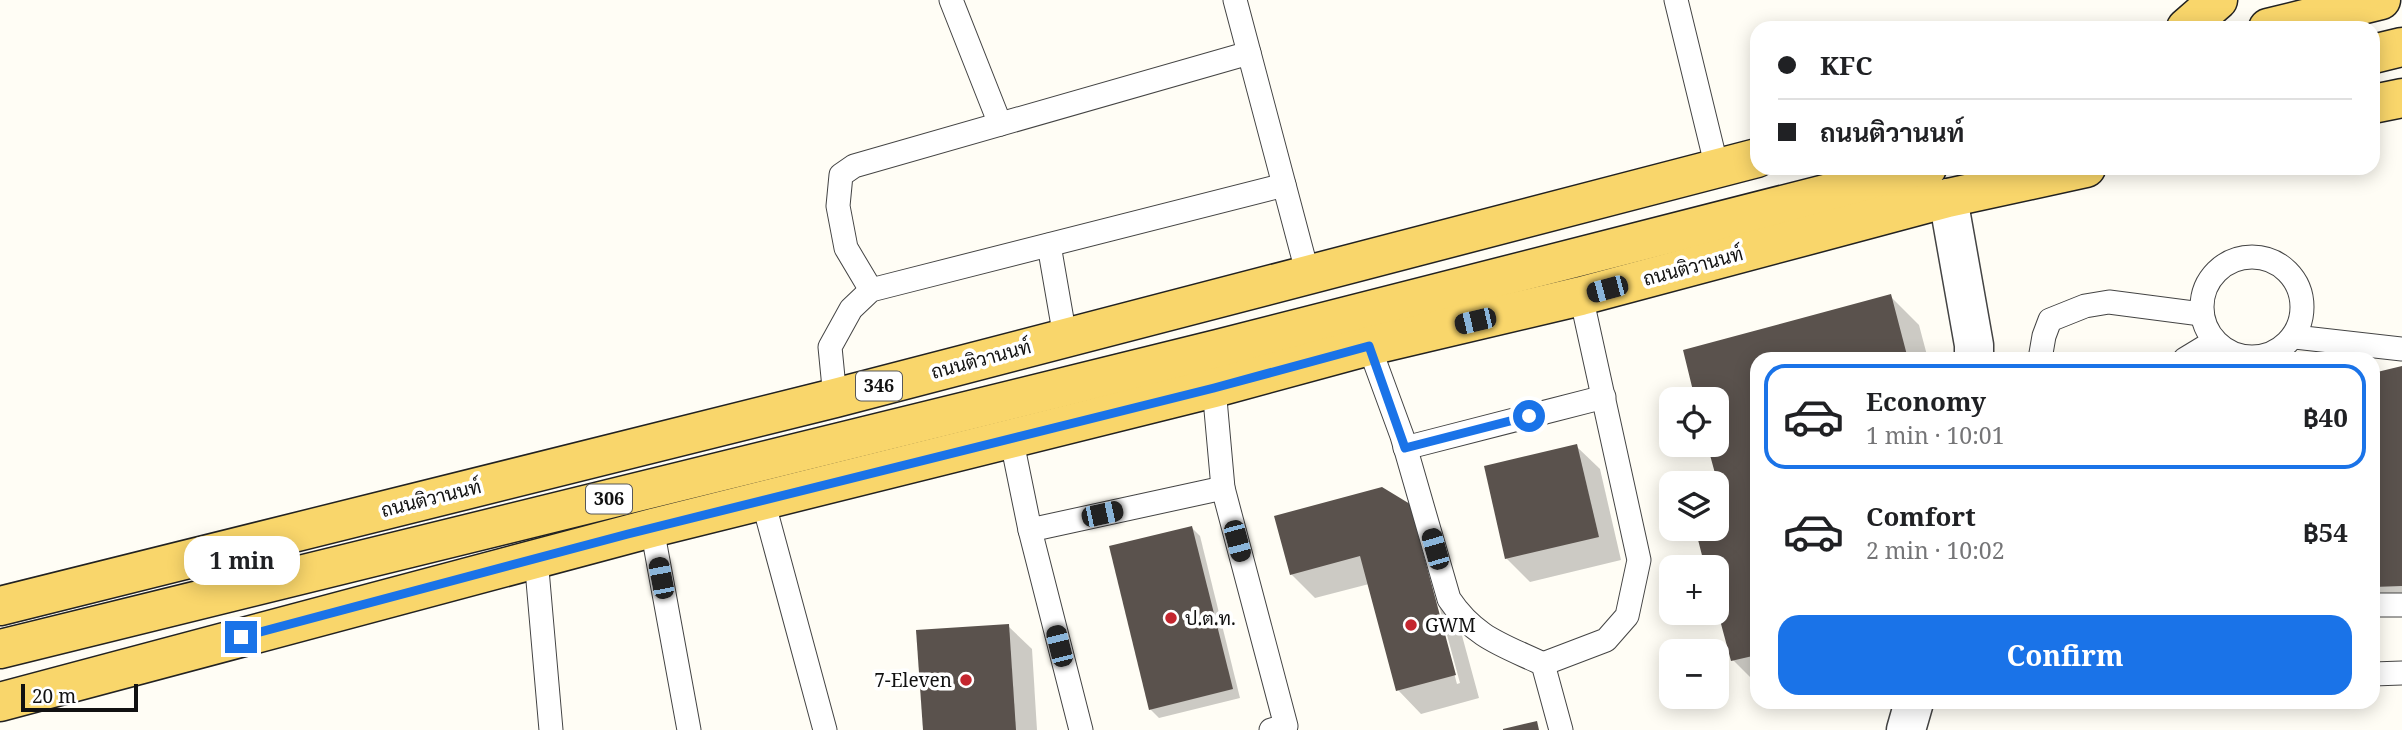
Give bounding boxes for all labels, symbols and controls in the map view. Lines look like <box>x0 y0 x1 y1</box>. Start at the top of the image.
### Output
text: KFC <box>1820 47 1873 83</box>
text: ถนนติวานนท์ <box>1820 114 1964 150</box>
street label: ถนนติวานนท์ <box>1640 240 1746 292</box>
car <box>1584 273 1631 305</box>
car <box>1453 306 1498 336</box>
street label: ถนนติวานนท์ <box>928 333 1034 385</box>
road number: 346 <box>856 372 902 400</box>
text: Economy <box>1866 383 1986 419</box>
icon: car <box>1782 385 1845 448</box>
map controls <box>1659 387 1729 709</box>
button: locate <box>1659 387 1729 457</box>
text: ฿40 <box>2303 399 2348 435</box>
route start <box>1513 400 1545 432</box>
text: 1 min · 10:01 <box>1866 419 2004 451</box>
button: layers <box>1659 471 1729 541</box>
street label: ถนนติวานนท์ <box>378 473 484 523</box>
road number: 306 <box>586 485 632 514</box>
text: Comfort <box>1866 498 1976 534</box>
car <box>1080 499 1125 529</box>
icon: car <box>1782 500 1845 563</box>
text: ฿54 <box>2303 514 2348 550</box>
car <box>1222 518 1253 564</box>
car <box>1420 526 1451 572</box>
text: 2 min · 10:02 <box>1866 534 2004 566</box>
callout: 1 min <box>183 536 299 584</box>
text: 1 min <box>209 544 275 576</box>
car <box>647 555 676 601</box>
button: + <box>1659 555 1729 625</box>
place label: ป.ต.ท. <box>1185 605 1236 631</box>
marker: ป.ต.ท. <box>1163 610 1179 626</box>
place label: GWM <box>1425 612 1476 638</box>
button: Confirm <box>1778 615 2352 695</box>
marker: GWM <box>1403 617 1419 633</box>
route end <box>225 621 257 653</box>
car <box>1044 623 1075 669</box>
button: − <box>1659 639 1729 709</box>
place label: 7-Eleven <box>874 667 952 693</box>
marker: 7-Eleven <box>958 672 974 688</box>
scale bar <box>21 681 138 713</box>
text: 20 m <box>32 683 76 709</box>

